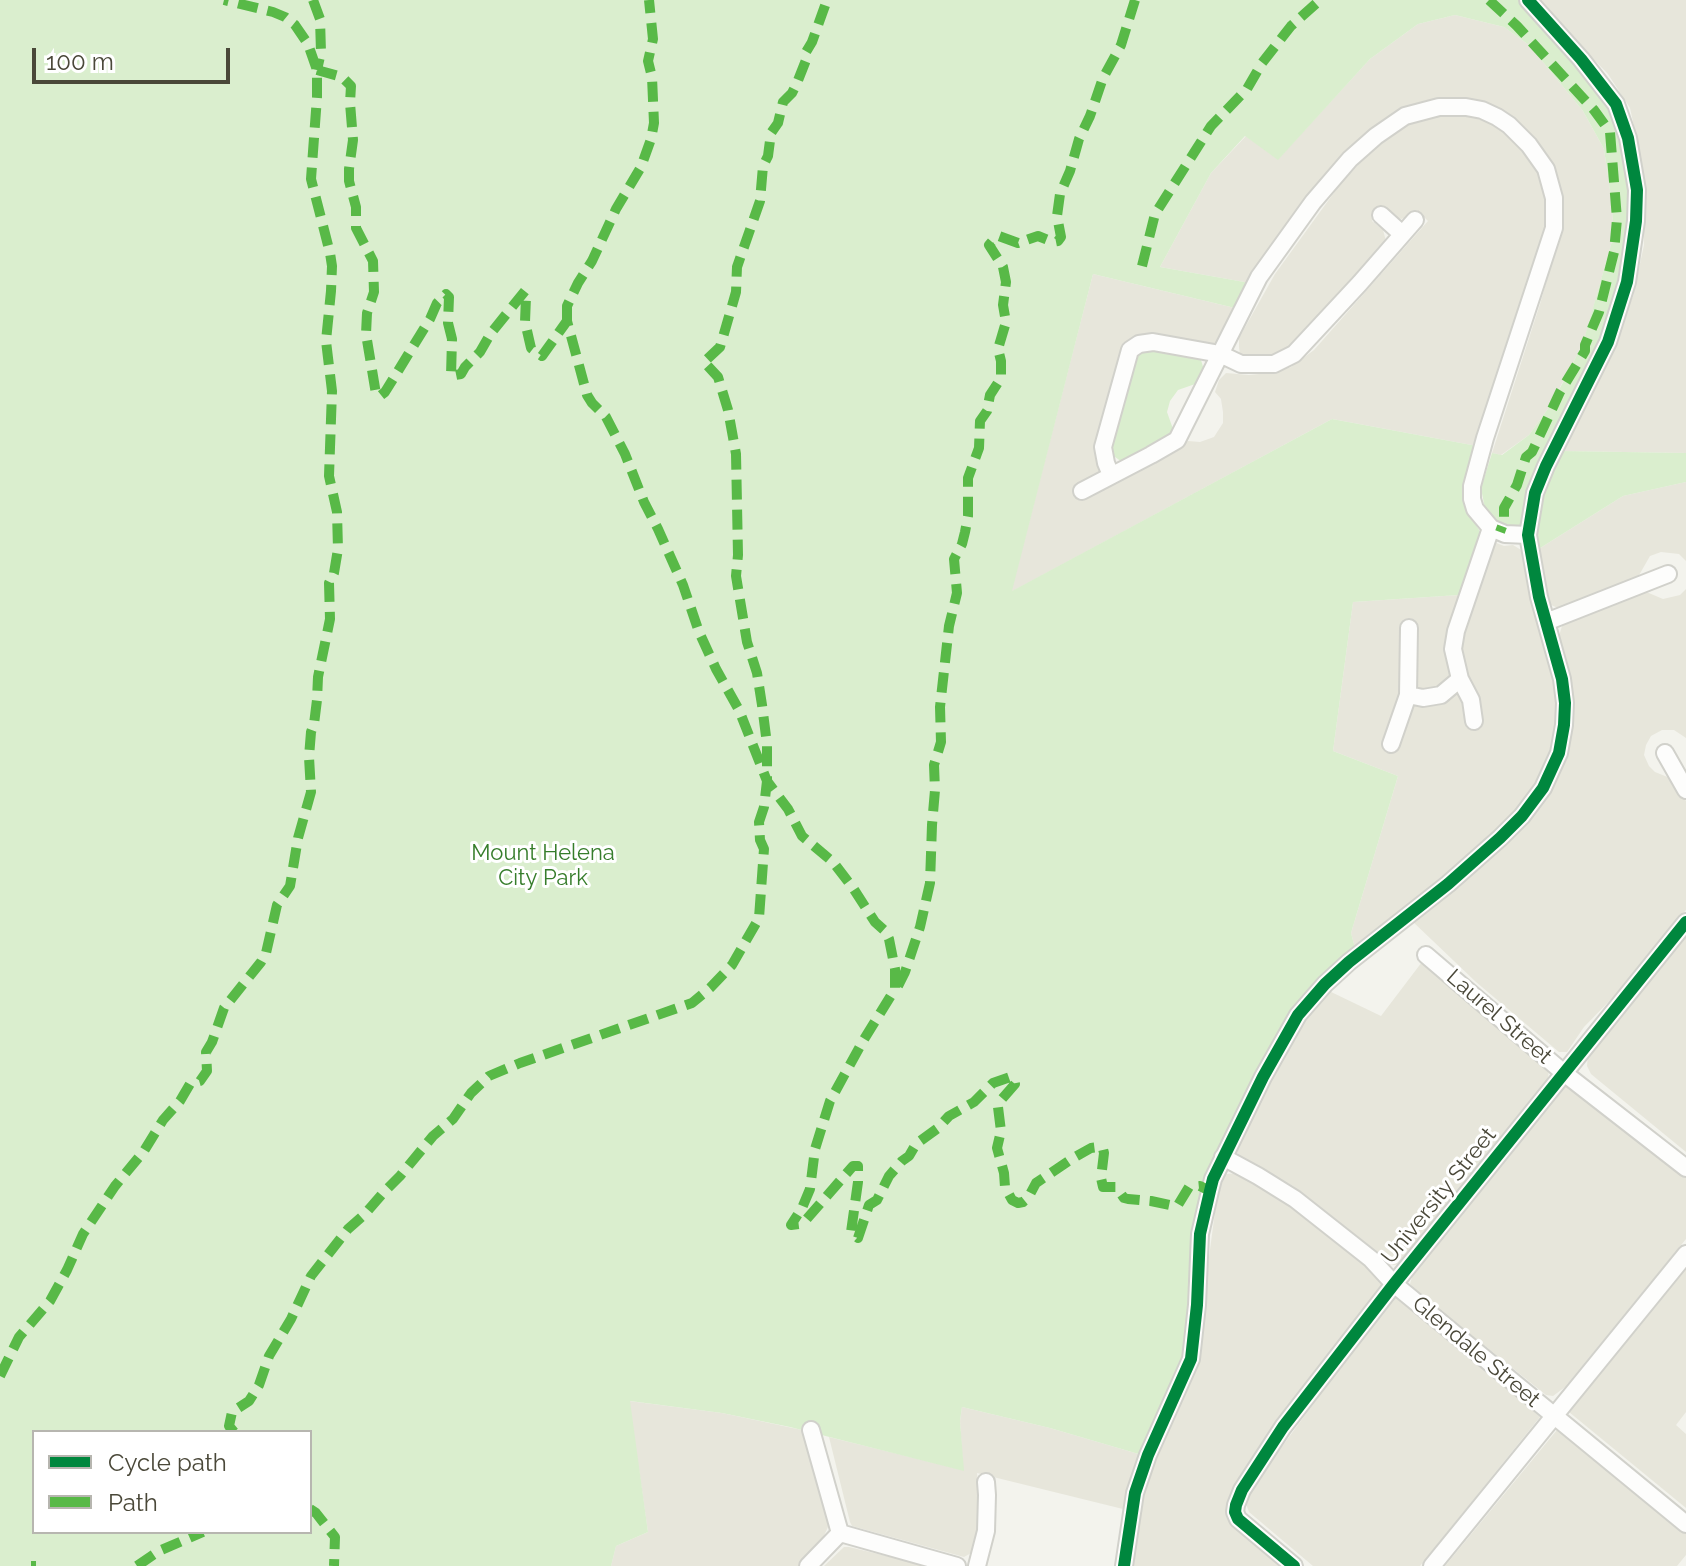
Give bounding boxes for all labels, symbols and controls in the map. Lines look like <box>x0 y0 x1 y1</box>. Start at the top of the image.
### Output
scale bar <box>36 32 234 82</box>
text: 100 m <box>46 47 114 76</box>
park label: Mount Helena City Park <box>471 840 615 892</box>
street label: Laurel Street <box>1441 964 1557 1070</box>
street label: University Street <box>1376 1123 1502 1269</box>
street label: Glendale Street <box>1407 1291 1545 1413</box>
legend <box>32 1430 312 1534</box>
text: Cycle path <box>108 1448 227 1477</box>
text: Path <box>108 1488 158 1517</box>

